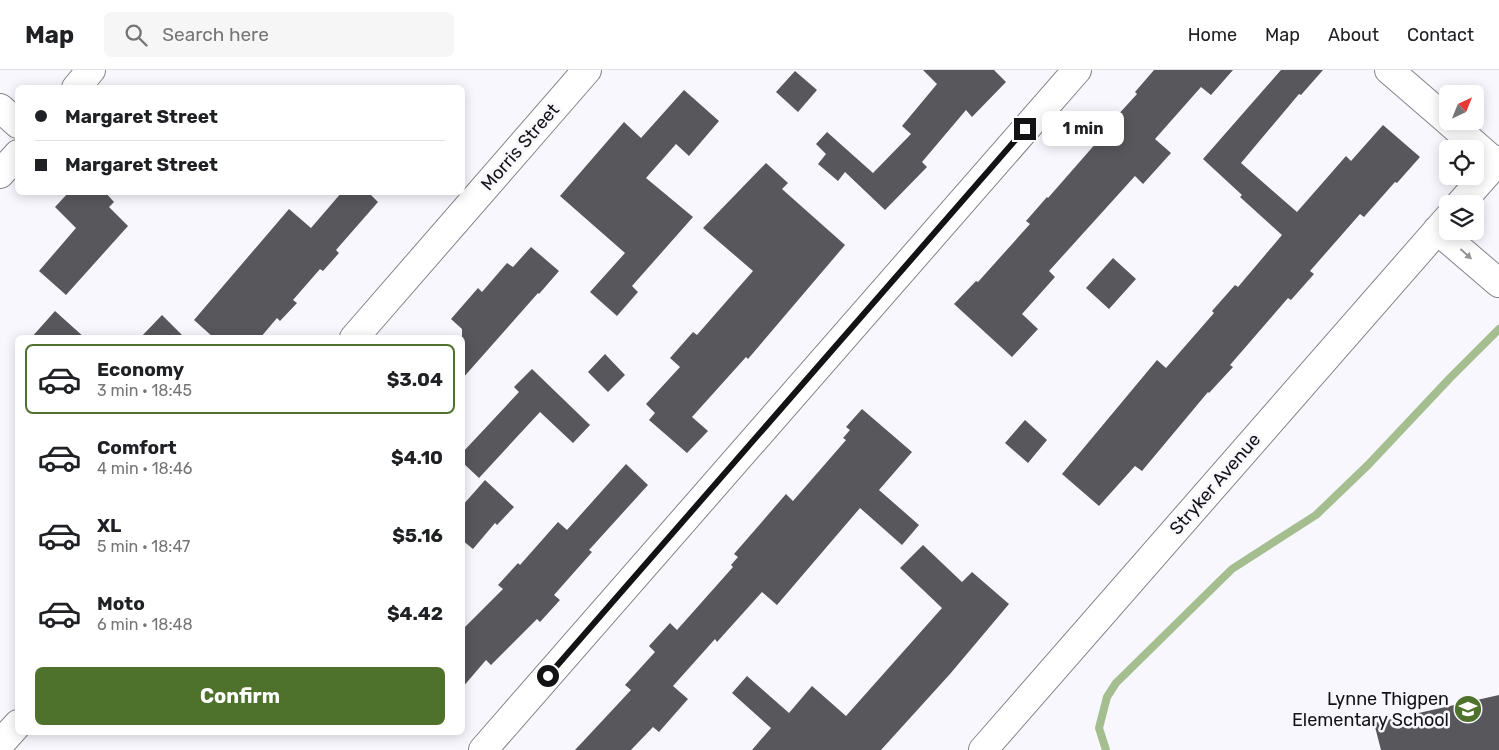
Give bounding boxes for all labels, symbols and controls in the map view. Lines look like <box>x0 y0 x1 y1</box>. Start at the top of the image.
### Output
search box <box>104 12 454 57</box>
text: Map <box>25 21 74 49</box>
icon: search <box>122 21 150 49</box>
text: Search here <box>162 23 269 46</box>
text: Home <box>1188 24 1237 46</box>
text: Map <box>1265 24 1300 46</box>
text: About <box>1328 24 1379 46</box>
text: Contact <box>1407 24 1474 46</box>
north arrow <box>1439 85 1484 130</box>
map controls <box>1439 85 1484 240</box>
street label: Morris Street <box>476 99 564 195</box>
text: Margaret Street <box>65 105 218 128</box>
callout: 1 min <box>1042 112 1125 146</box>
route end <box>1014 118 1036 140</box>
text: 1 min <box>1063 119 1103 138</box>
button: locate <box>1439 140 1484 185</box>
text: Margaret Street <box>65 153 218 176</box>
button: layers <box>1439 195 1484 240</box>
one-way arrow <box>1460 248 1472 260</box>
icon: car <box>37 357 82 402</box>
text: Economy <box>97 358 184 381</box>
text: $3.04 <box>387 368 443 391</box>
text: 3 min · 18:45 <box>97 381 192 400</box>
street label: Stryker Avenue <box>1165 429 1265 539</box>
icon: car <box>37 435 82 480</box>
text: Comfort <box>97 436 177 459</box>
text: $4.10 <box>391 446 443 469</box>
text: 4 min · 18:46 <box>97 459 192 478</box>
icon: car <box>37 513 82 558</box>
text: XL <box>97 514 121 537</box>
text: $5.16 <box>392 524 443 547</box>
text: 5 min · 18:47 <box>97 537 190 556</box>
icon: car <box>37 591 82 636</box>
text: Moto <box>97 592 145 615</box>
text: $4.42 <box>387 602 443 625</box>
text: 6 min · 18:48 <box>97 615 193 634</box>
route start <box>537 665 559 687</box>
button: Confirm <box>35 667 445 725</box>
place label: Lynne Thigpen Elementary School <box>1292 688 1449 731</box>
school or university icon: Lynne Thigpen Elementary School <box>1453 694 1483 724</box>

